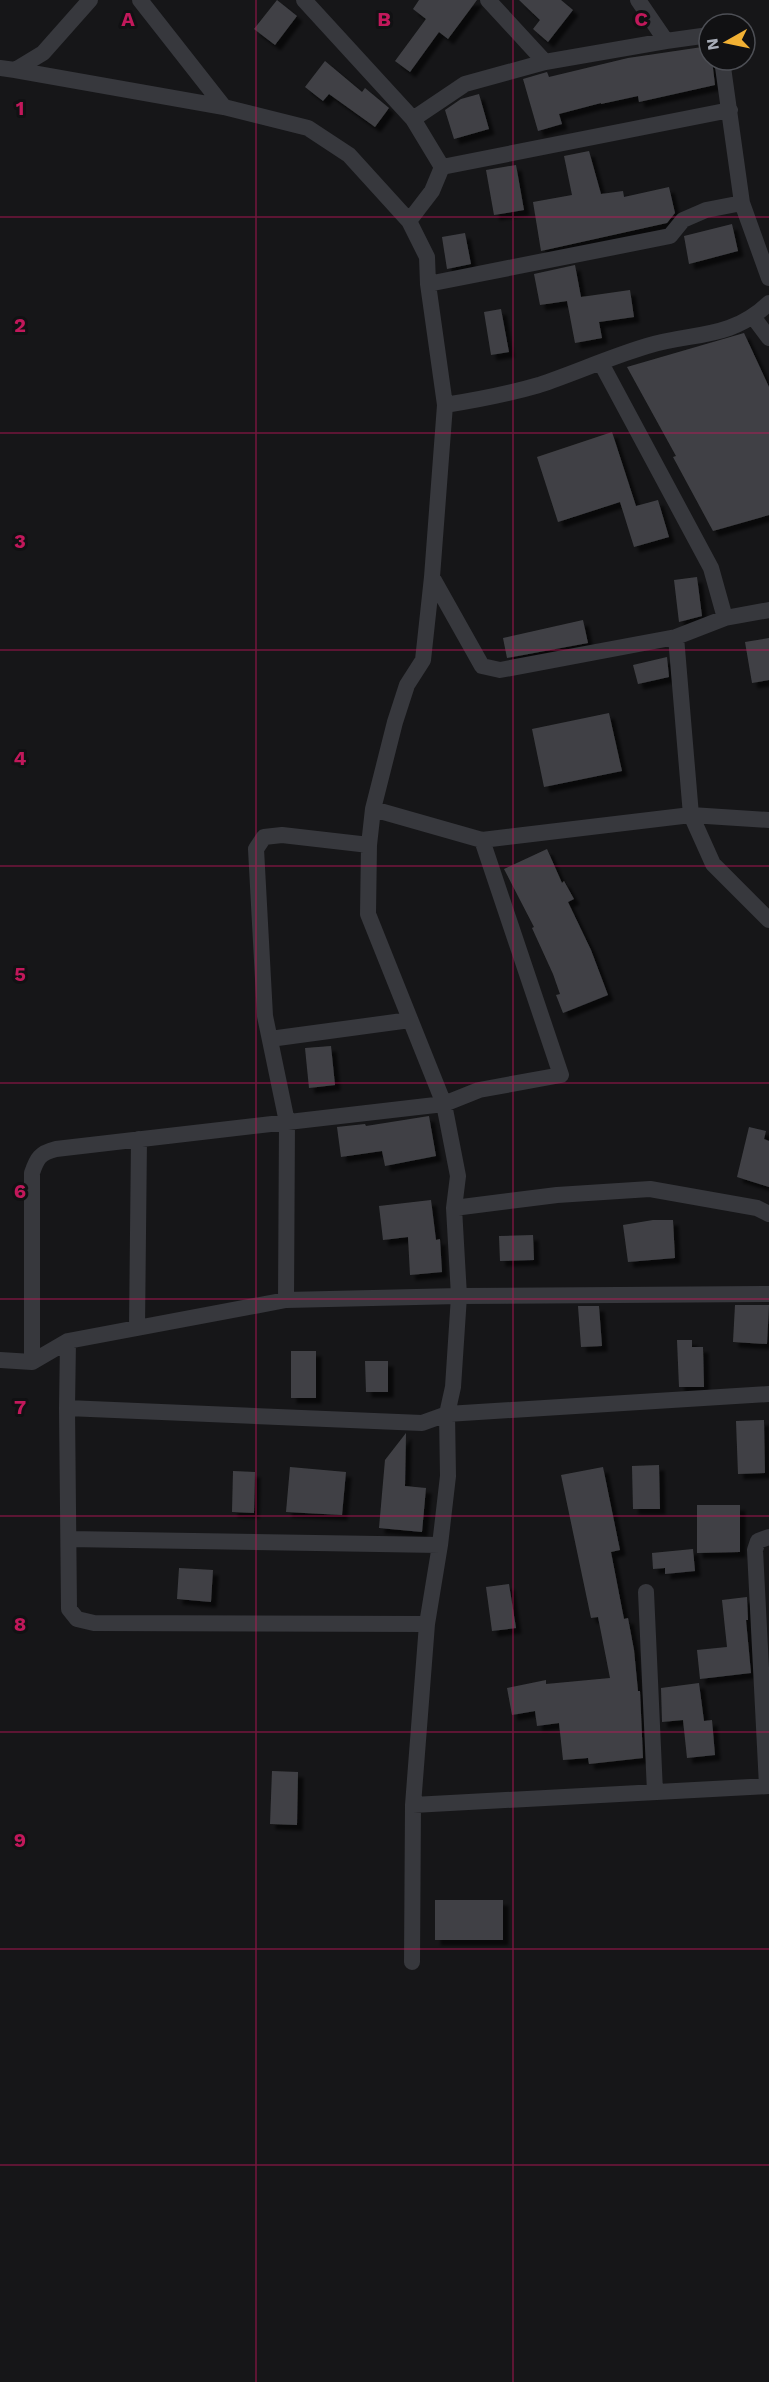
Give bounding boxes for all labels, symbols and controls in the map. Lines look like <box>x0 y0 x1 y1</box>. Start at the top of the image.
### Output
text: A <box>121 7 135 31</box>
text: B <box>377 7 391 31</box>
text: C <box>634 7 648 31</box>
north arrow <box>697 12 757 72</box>
text: N <box>702 37 723 52</box>
text: 1 <box>16 96 24 120</box>
text: 2 <box>14 313 26 337</box>
text: 3 <box>14 529 26 553</box>
text: 4 <box>14 746 27 770</box>
text: 5 <box>14 962 26 986</box>
text: 6 <box>14 1179 26 1203</box>
text: 7 <box>14 1395 26 1419</box>
text: 8 <box>14 1612 26 1636</box>
text: 9 <box>14 1828 26 1852</box>

